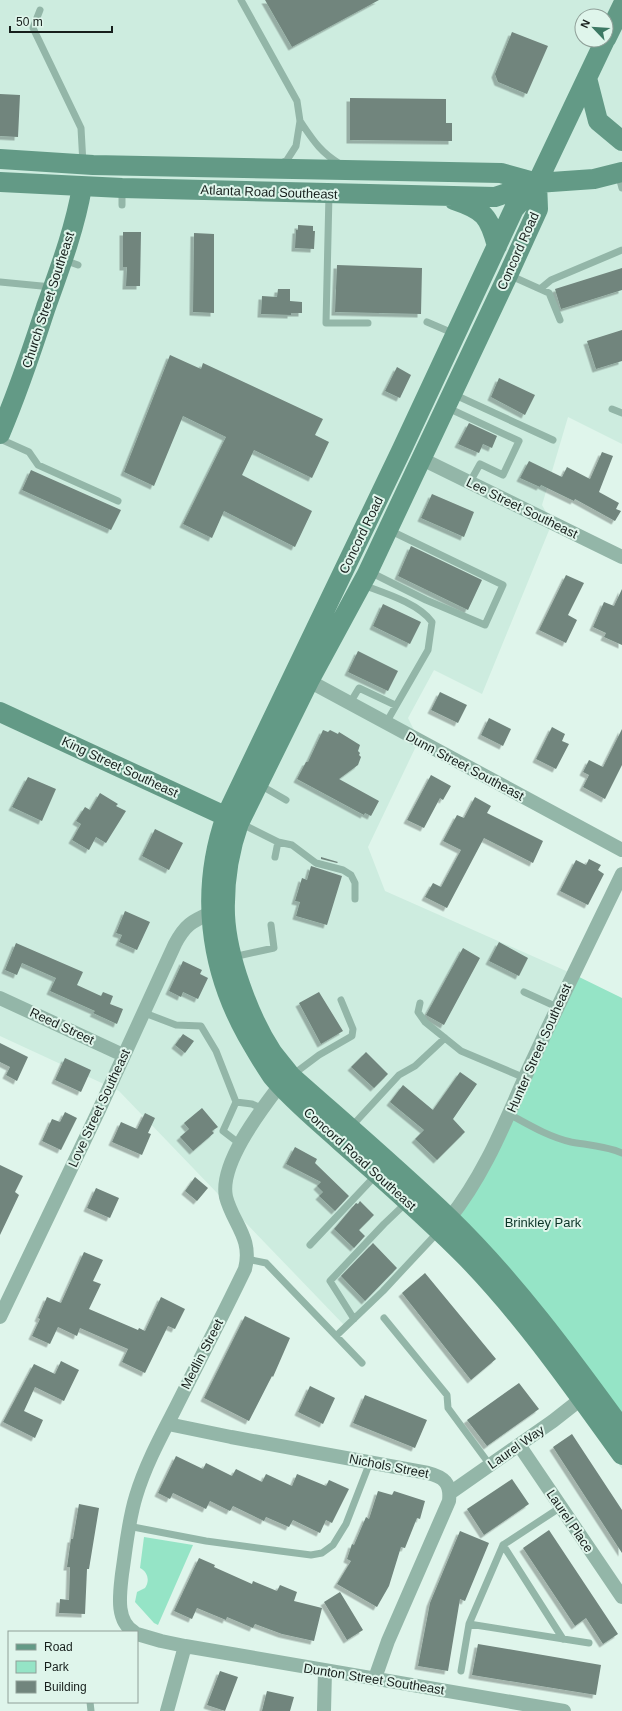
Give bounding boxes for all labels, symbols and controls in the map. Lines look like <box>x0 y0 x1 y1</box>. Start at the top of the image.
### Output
scale bar <box>10 8 112 34</box>
north arrow <box>574 8 614 48</box>
text: 50 m <box>16 15 43 29</box>
text: N <box>578 18 592 30</box>
street label: Atlanta Road Southeast <box>200 182 338 202</box>
street label: Concord Road <box>494 210 542 292</box>
street label: Church Street Southeast <box>19 230 77 370</box>
street label: Lee Street Southeast <box>464 474 581 542</box>
street label: Concord Road <box>336 494 386 576</box>
street label: Dunn Street Southeast <box>403 729 527 804</box>
street label: King Street Southeast <box>60 733 181 801</box>
street label: Hunter Street Southeast <box>504 981 574 1115</box>
street label: Reed Street <box>27 1005 97 1048</box>
street label: Love Street Southeast <box>65 1046 133 1169</box>
street label: Concord Road Southeast <box>301 1105 420 1214</box>
park label: Brinkley Park <box>505 1215 582 1230</box>
street label: Medlin Street <box>178 1316 226 1392</box>
street label: Laurel Way <box>485 1422 547 1472</box>
street label: Nichols Street <box>348 1451 431 1481</box>
street label: Laurel Place <box>544 1487 596 1555</box>
legend <box>8 1631 138 1703</box>
text: Road <box>44 1640 73 1654</box>
text: Park <box>44 1660 70 1674</box>
street label: Dunton Street Southeast <box>303 1660 446 1698</box>
text: Building <box>44 1680 87 1694</box>

